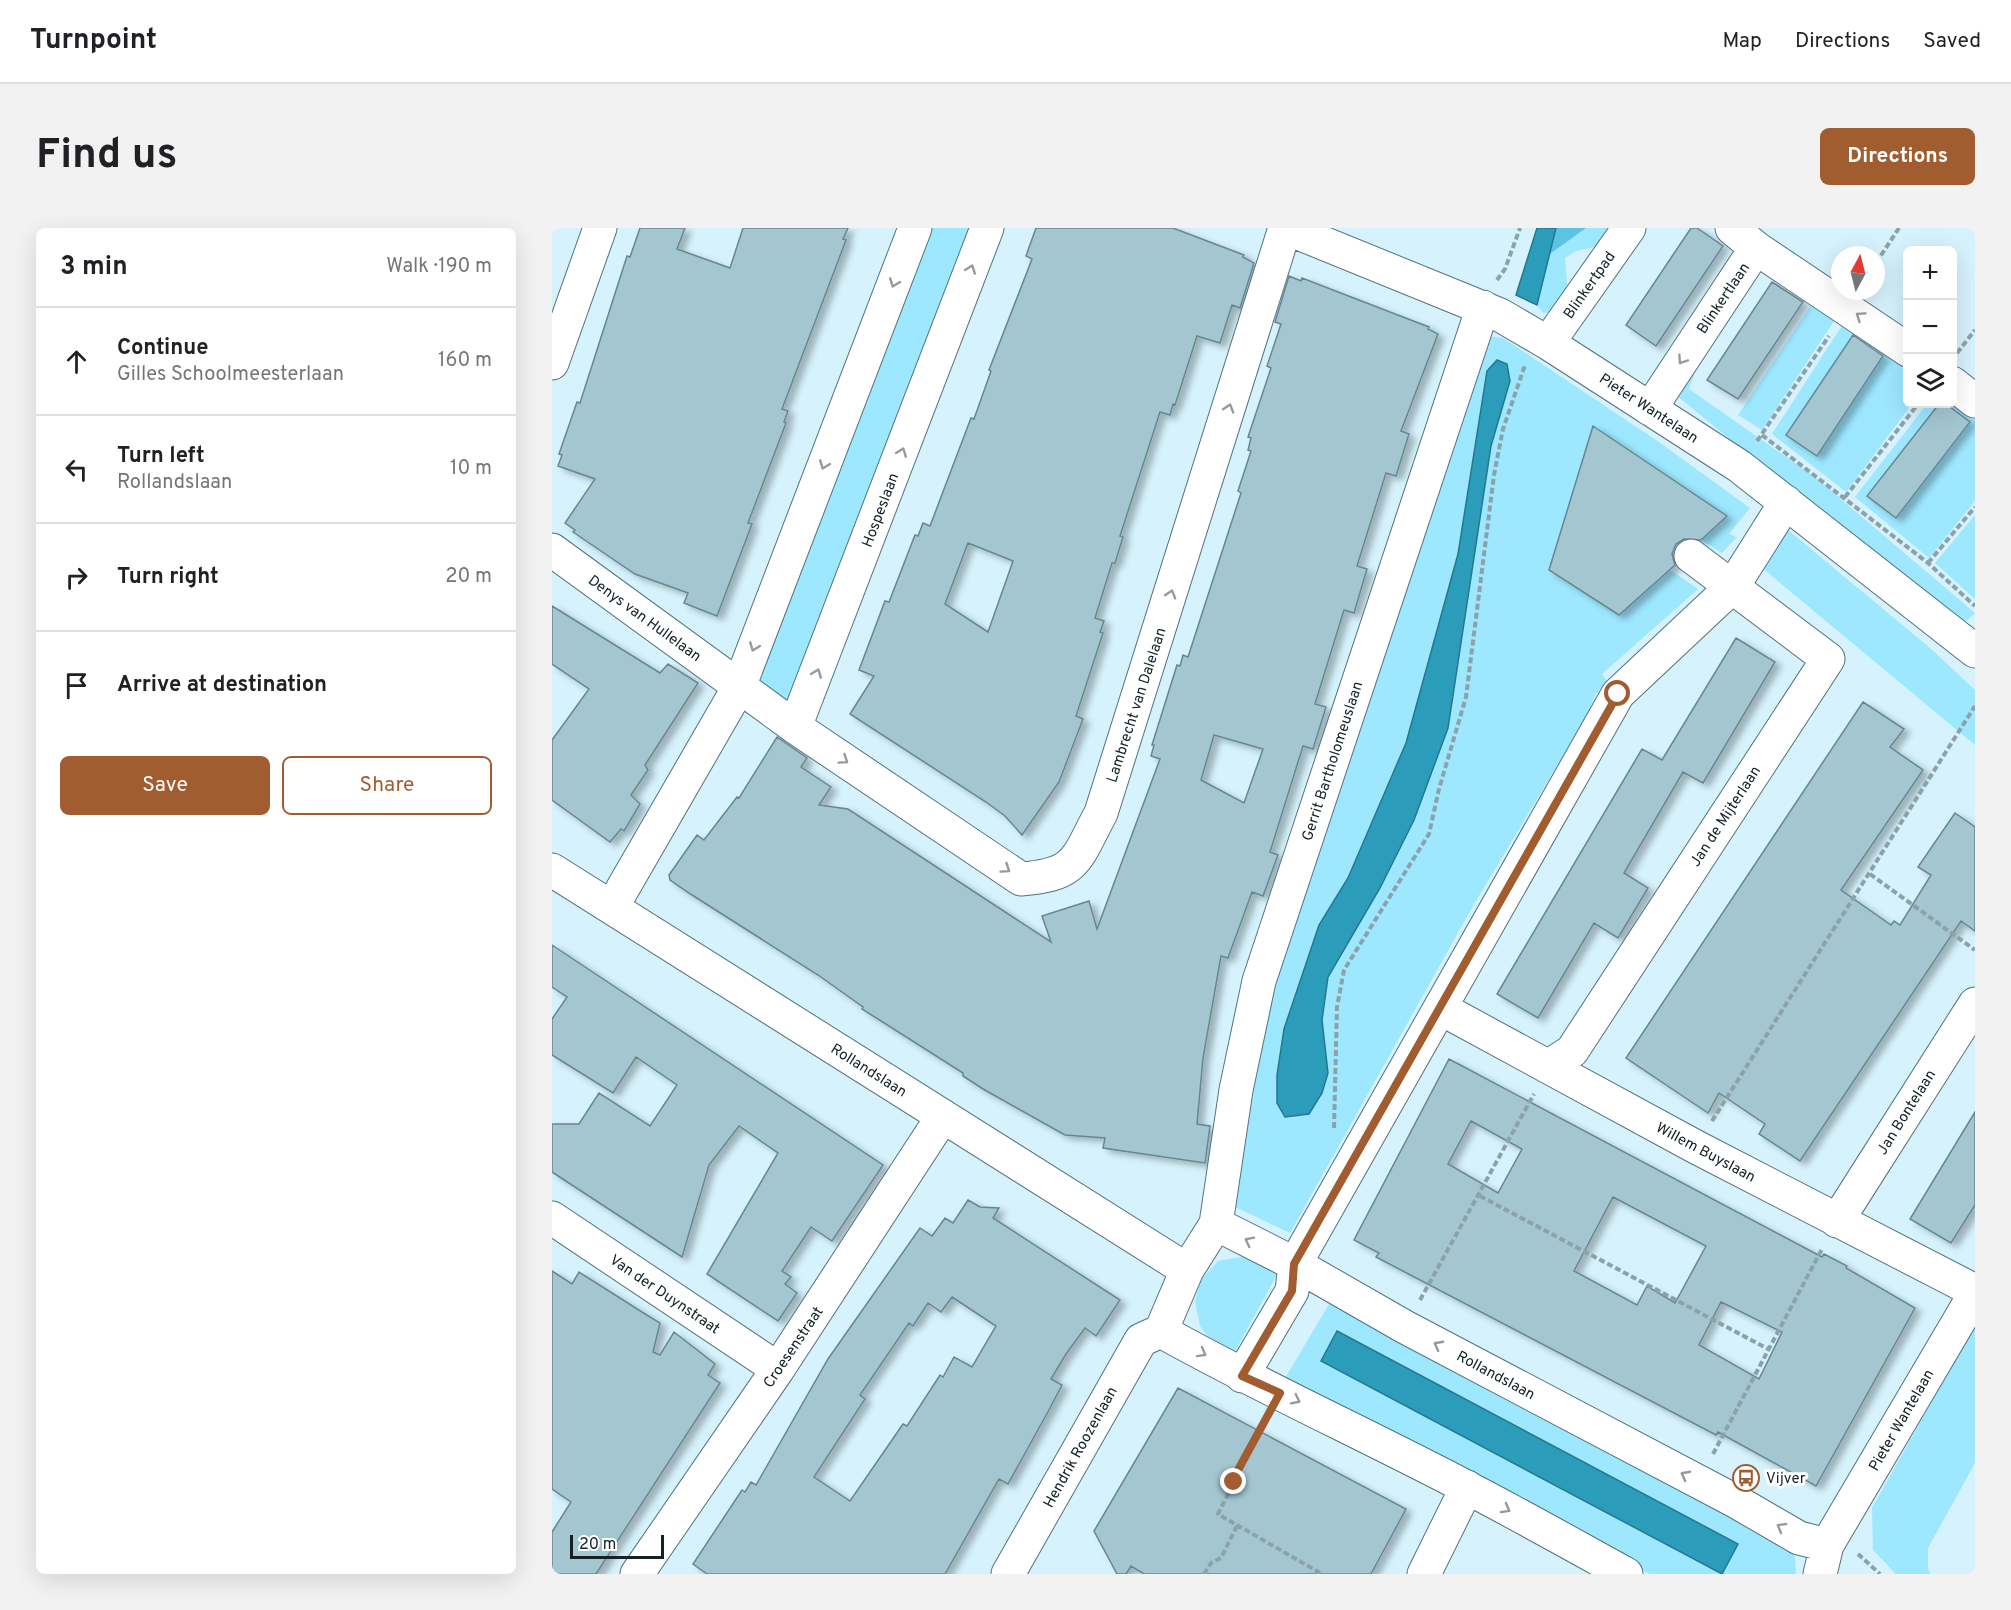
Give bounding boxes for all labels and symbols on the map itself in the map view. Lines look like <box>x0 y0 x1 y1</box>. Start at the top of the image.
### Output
north arrow <box>1831 246 1885 300</box>
street label: Blinkertpad <box>1560 248 1620 323</box>
street label: Blinkertlaan <box>1694 260 1755 338</box>
one-way arrow <box>964 265 976 276</box>
one-way arrow <box>889 276 901 287</box>
one-way arrow <box>1855 312 1866 323</box>
one-way arrow <box>1678 354 1689 365</box>
street label: Pieter Wantelaan <box>1595 370 1701 448</box>
one-way arrow <box>1222 403 1234 413</box>
one-way arrow <box>895 447 907 458</box>
one-way arrow <box>819 458 831 469</box>
street label: Hospeslaan <box>859 471 904 550</box>
street label: Denys van Hullelaan <box>584 572 705 667</box>
one-way arrow <box>1164 589 1176 600</box>
street label: Lambrecht van Dalelaan <box>1103 626 1171 785</box>
one-way arrow <box>749 640 761 651</box>
one-way arrow <box>809 668 822 679</box>
street label: Gerrit Bartholomeuslaan <box>1299 679 1368 844</box>
route start <box>1604 680 1630 706</box>
one-way arrow <box>837 753 848 764</box>
street label: Jan de Mijterlaan <box>1687 763 1766 871</box>
one-way arrow <box>999 862 1010 873</box>
street label: Rollandslaan <box>826 1040 910 1102</box>
street label: Jan Bontelaan <box>1874 1067 1941 1159</box>
street label: Willem Buyslaan <box>1652 1119 1758 1188</box>
one-way arrow <box>1245 1237 1256 1248</box>
street label: Van der Duynstraat <box>605 1251 723 1339</box>
street label: Croesenstraat <box>760 1304 828 1392</box>
one-way arrow <box>1434 1341 1445 1352</box>
one-way arrow <box>1196 1346 1206 1358</box>
street label: Rollandslaan <box>1453 1348 1538 1405</box>
street label: Pieter Wantelaan <box>1865 1366 1939 1475</box>
street label: Hendrik Roozenlaan <box>1040 1384 1123 1512</box>
one-way arrow <box>1289 1393 1300 1405</box>
bus stop icon: Vijver <box>1731 1463 1761 1493</box>
route end <box>1220 1468 1246 1494</box>
one-way arrow <box>1681 1470 1692 1482</box>
place label: Vijver <box>1766 1470 1806 1489</box>
one-way arrow <box>1500 1502 1511 1513</box>
one-way arrow <box>1777 1523 1787 1534</box>
scale bar <box>570 1532 664 1560</box>

